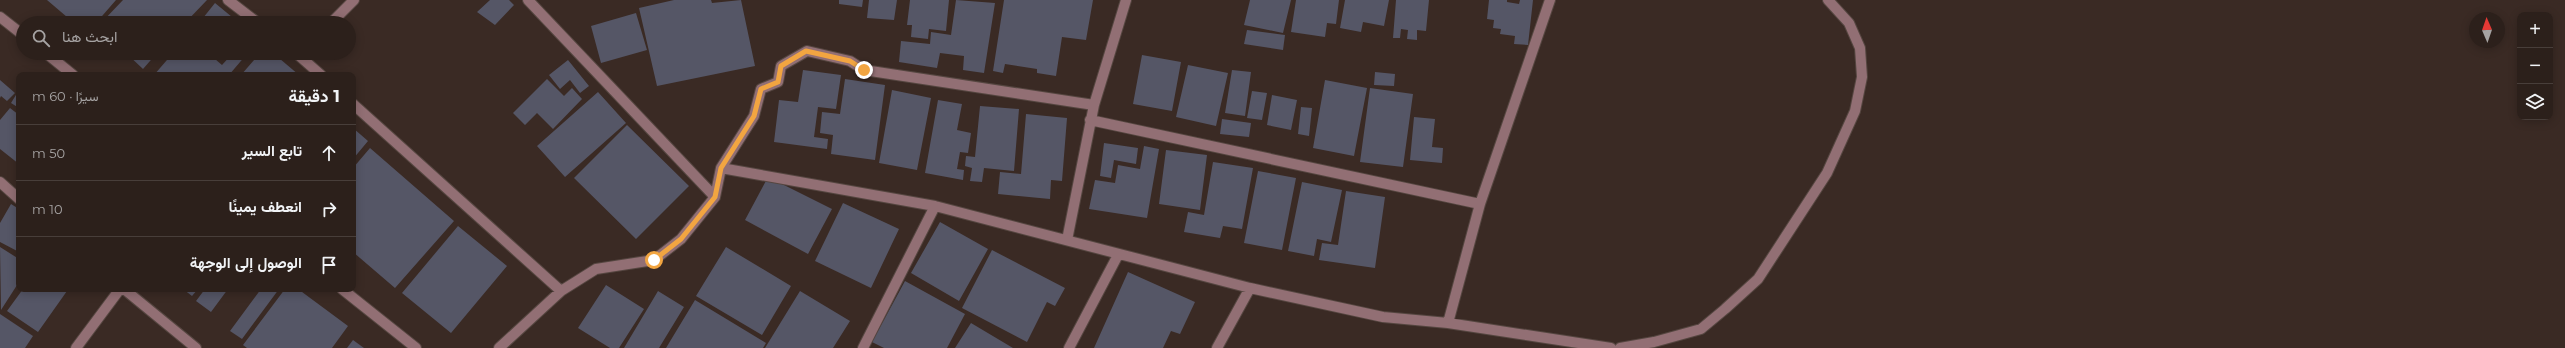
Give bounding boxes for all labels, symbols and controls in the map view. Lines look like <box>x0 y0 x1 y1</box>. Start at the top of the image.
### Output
north arrow <box>2469 12 2505 48</box>
map controls <box>2517 12 2553 120</box>
button: + <box>2517 12 2553 48</box>
search box <box>16 16 356 60</box>
icon: search <box>30 27 52 49</box>
text: ابحث هنا <box>62 27 117 46</box>
button: − <box>2517 48 2553 84</box>
route end <box>855 61 873 79</box>
button: layers <box>2517 84 2553 120</box>
text: 1 دقيقة <box>288 86 340 106</box>
text: سيرًا · 60 m <box>32 88 98 104</box>
text: تابع السير <box>242 141 302 160</box>
icon: ahead <box>318 142 340 164</box>
text: 50 m <box>32 145 65 161</box>
text: انعطف يمينًا <box>229 197 302 216</box>
icon: right <box>318 198 340 220</box>
text: 10 m <box>32 201 63 217</box>
route start <box>645 251 663 269</box>
text: الوصول إلى الوجهة <box>190 253 302 272</box>
icon: arrive <box>318 254 340 276</box>

